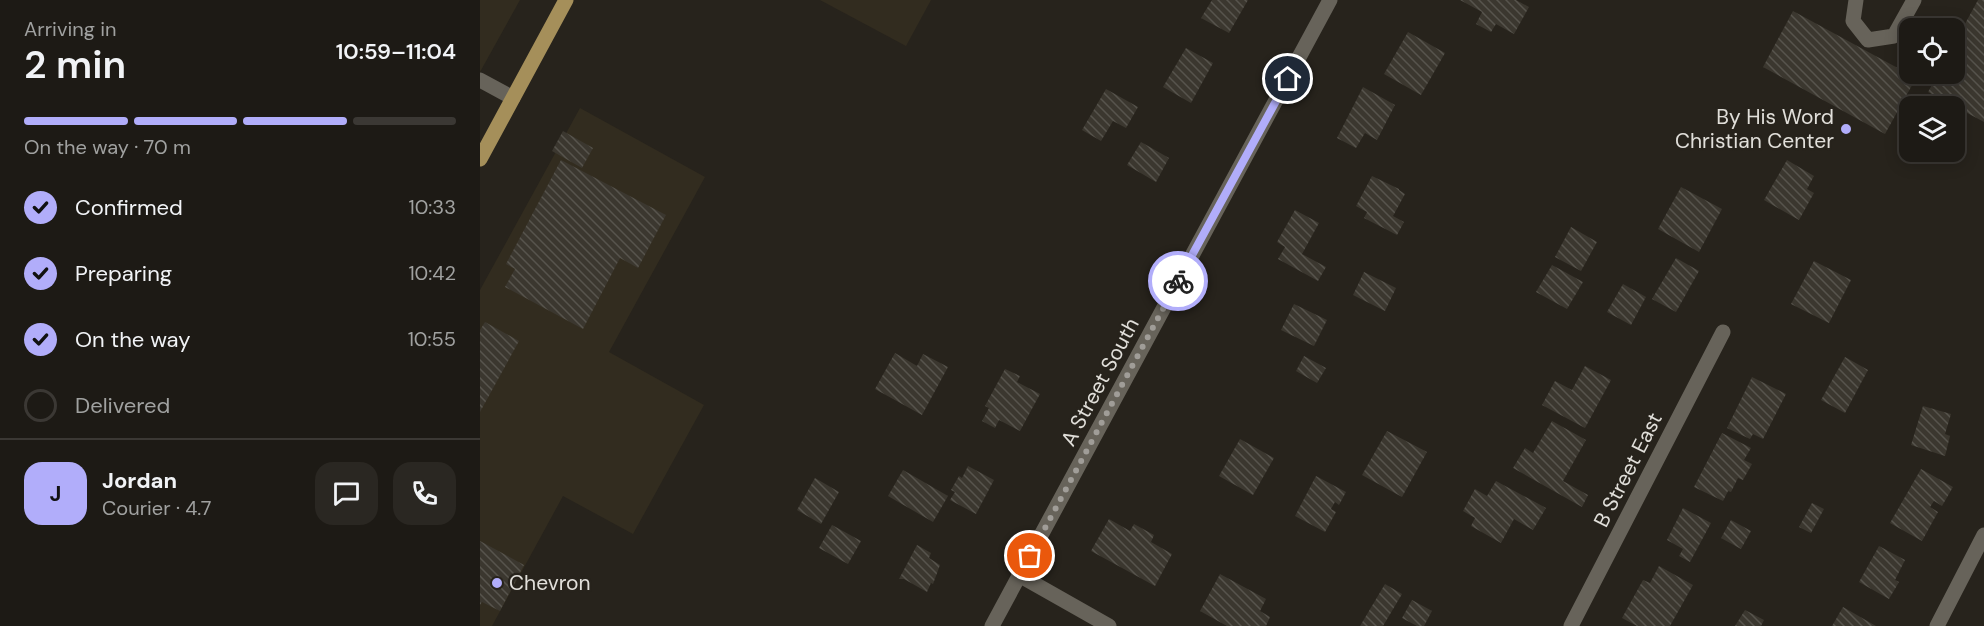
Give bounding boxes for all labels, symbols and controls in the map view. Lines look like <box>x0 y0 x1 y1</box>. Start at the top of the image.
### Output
text: Arriving in <box>24 16 116 42</box>
map controls <box>1899 18 1965 162</box>
button: locate <box>1899 18 1965 84</box>
text: 10:59–11:04 <box>336 37 456 66</box>
text: 2 min <box>24 39 126 90</box>
pin <box>1262 53 1313 104</box>
icon: home <box>1271 62 1304 95</box>
button: layers <box>1899 96 1965 162</box>
place label: By His Word Christian Center <box>1675 103 1834 155</box>
marker: By His Word Christian Center <box>1839 122 1853 136</box>
text: On the way · 70 m <box>24 134 191 160</box>
icon: check <box>24 191 57 224</box>
text: Confirmed <box>75 193 183 222</box>
text: 10:33 <box>408 194 456 220</box>
courier <box>1148 251 1208 311</box>
icon: check <box>24 257 57 290</box>
text: Preparing <box>75 259 172 288</box>
text: 10:42 <box>408 260 456 286</box>
icon: bike <box>1162 265 1195 298</box>
street label: A Street South <box>1054 313 1146 451</box>
icon: check <box>24 323 57 356</box>
text: On the way <box>75 325 190 354</box>
text: 10:55 <box>408 326 456 352</box>
text: Delivered <box>75 391 170 420</box>
street label: B Street East <box>1587 408 1669 532</box>
button: chat <box>315 462 378 525</box>
button: phone <box>393 462 456 525</box>
text: Jordan <box>102 466 177 495</box>
text: J <box>50 479 61 508</box>
text: Courier · 4.7 <box>102 495 211 521</box>
pin <box>1004 530 1055 581</box>
icon: bag <box>1013 539 1046 572</box>
place label: Chevron <box>509 569 591 597</box>
marker: Chevron <box>490 576 504 590</box>

